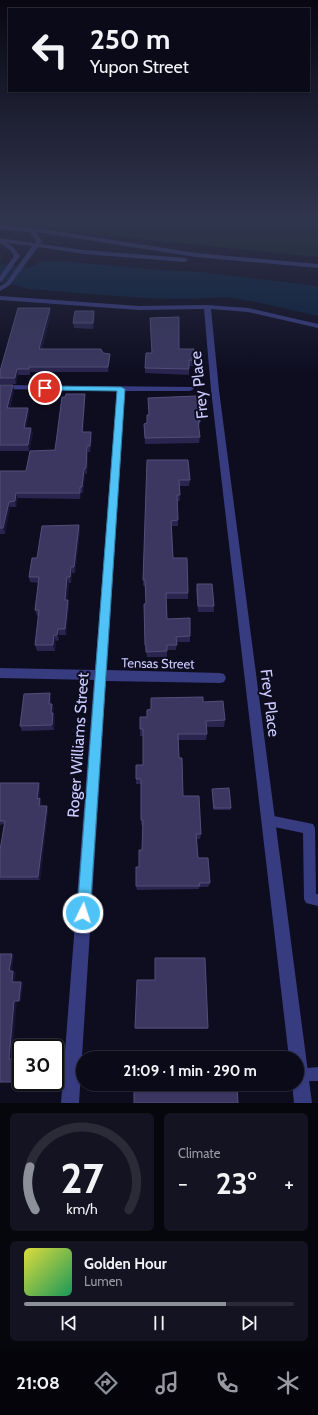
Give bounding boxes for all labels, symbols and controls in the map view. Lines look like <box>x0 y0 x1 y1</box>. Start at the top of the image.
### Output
text: 250 m <box>90 22 170 56</box>
icon: left <box>24 24 76 76</box>
text: Yupon Street <box>90 56 189 78</box>
street label: Frey Place <box>186 350 212 420</box>
pin <box>28 371 62 405</box>
icon: arrive <box>34 377 56 399</box>
street label: Tensas Street <box>121 654 195 672</box>
street label: Frey Place <box>256 668 284 738</box>
street label: Roger Williams Street <box>63 671 93 818</box>
position arrow <box>62 892 104 934</box>
speed limit sign: 30 <box>12 1039 64 1091</box>
text: 21:09 · 1 min · 290 m <box>123 1062 257 1080</box>
text: Climate <box>178 1145 220 1161</box>
text: 27 <box>60 1153 104 1203</box>
text: 23° <box>216 1165 256 1202</box>
text: − <box>178 1170 188 1197</box>
text: + <box>284 1170 294 1197</box>
text: km/h <box>66 1200 98 1218</box>
text: Golden Hour <box>84 1255 167 1273</box>
text: Lumen <box>84 1273 123 1289</box>
icon: previous <box>58 1312 80 1334</box>
icon: pause <box>148 1312 170 1334</box>
icon: next <box>238 1312 260 1334</box>
icon: directions <box>92 1369 120 1397</box>
icon: music <box>153 1369 181 1397</box>
icon: phone <box>213 1369 241 1397</box>
icon: climate <box>274 1369 302 1397</box>
text: 21:08 <box>16 1372 60 1394</box>

